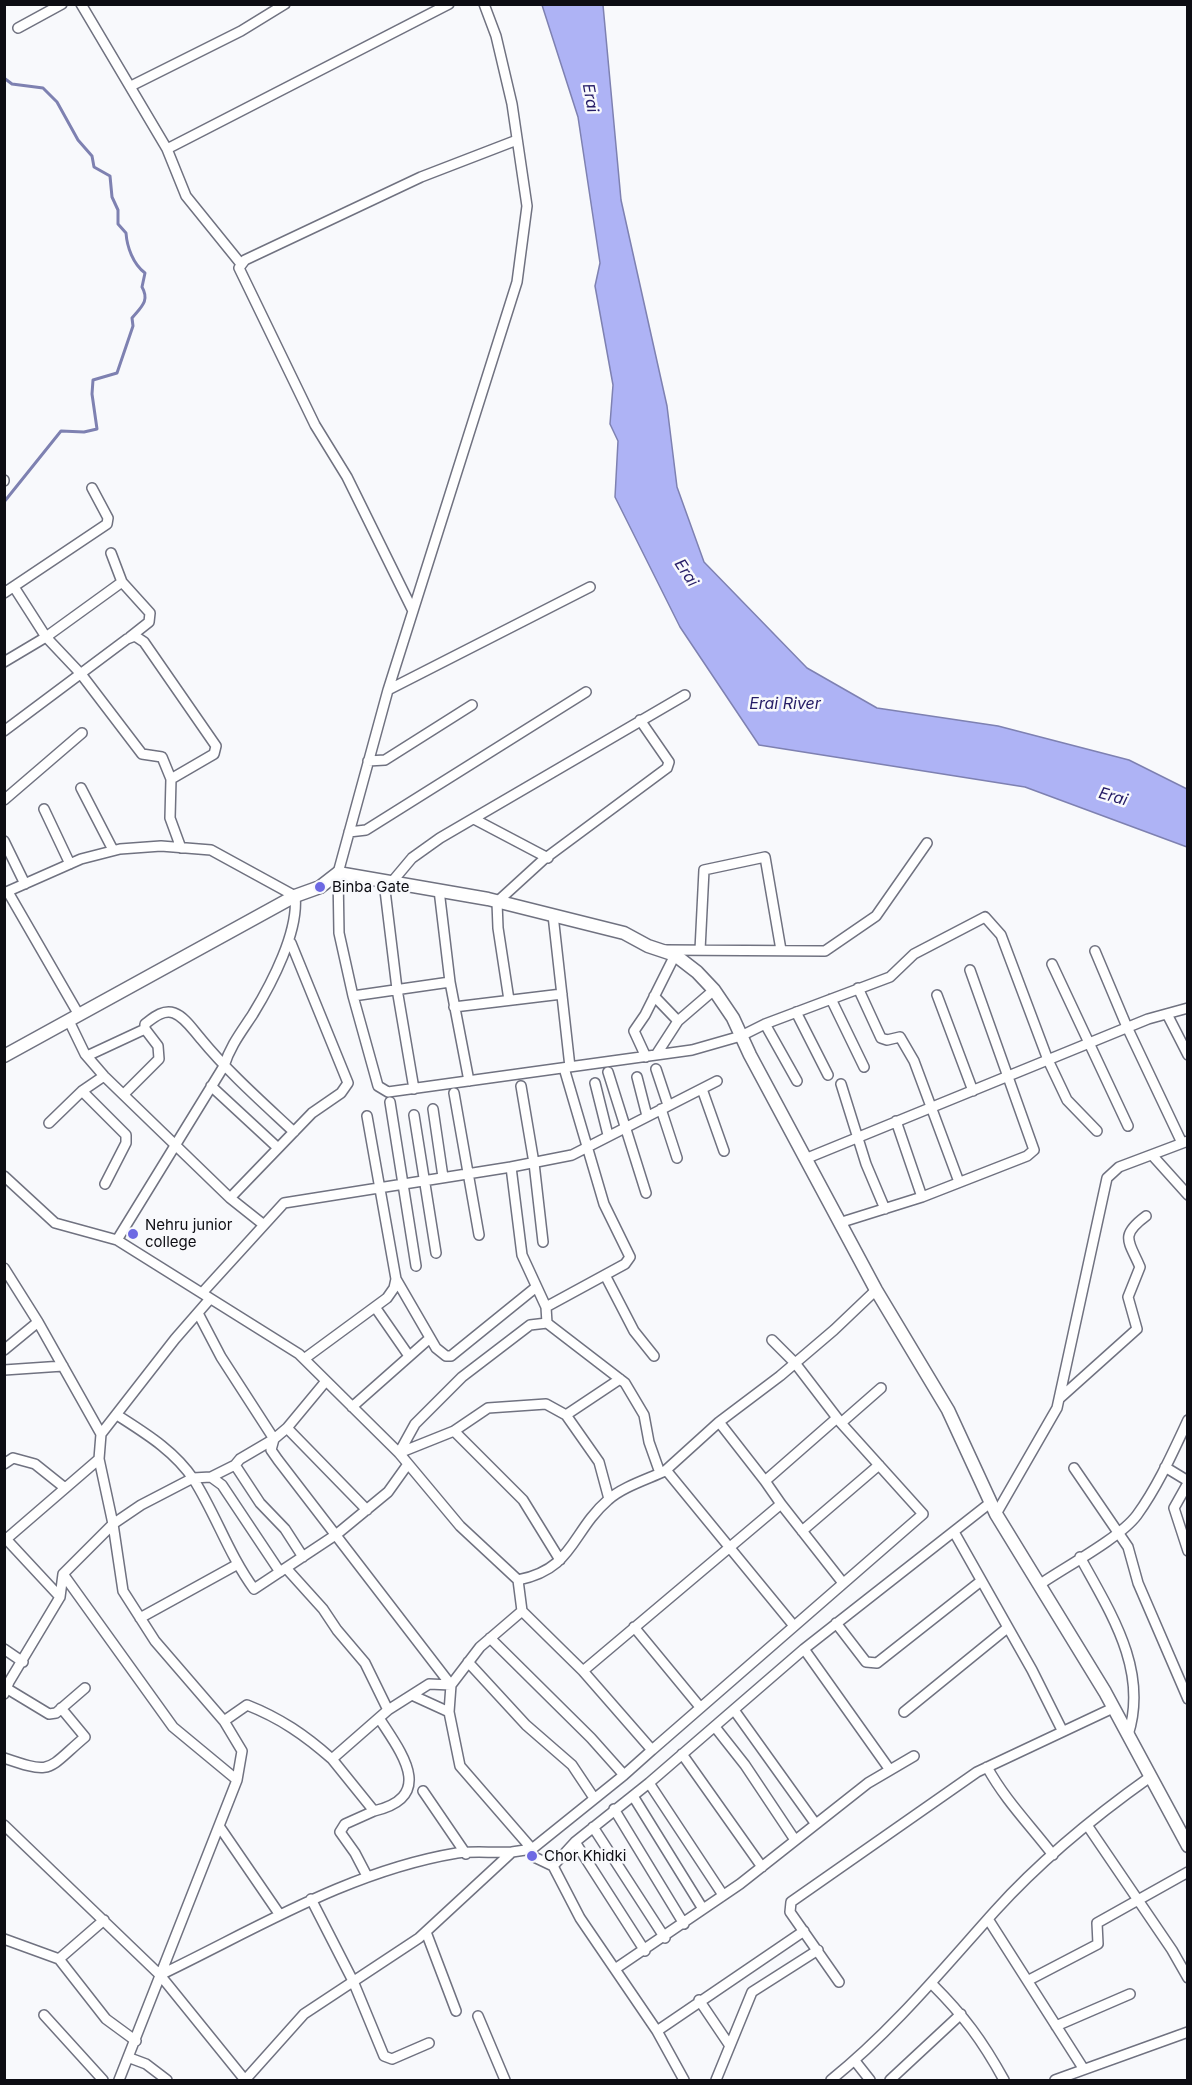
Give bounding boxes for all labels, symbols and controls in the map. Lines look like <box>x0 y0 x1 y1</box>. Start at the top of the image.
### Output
water label: Erai <box>578 82 602 114</box>
water label: Erai <box>670 556 702 590</box>
water label: Erai River <box>749 694 821 714</box>
water label: Erai <box>1096 784 1130 810</box>
place label: Binba Gate <box>332 878 409 896</box>
marker: Binba Gate <box>313 880 327 894</box>
place label: Nehru junior college <box>145 1216 232 1251</box>
marker: Nehru junior college <box>126 1227 140 1241</box>
place label: Chor Khidki <box>544 1847 626 1865</box>
marker: Chor Khidki <box>525 1849 539 1863</box>

